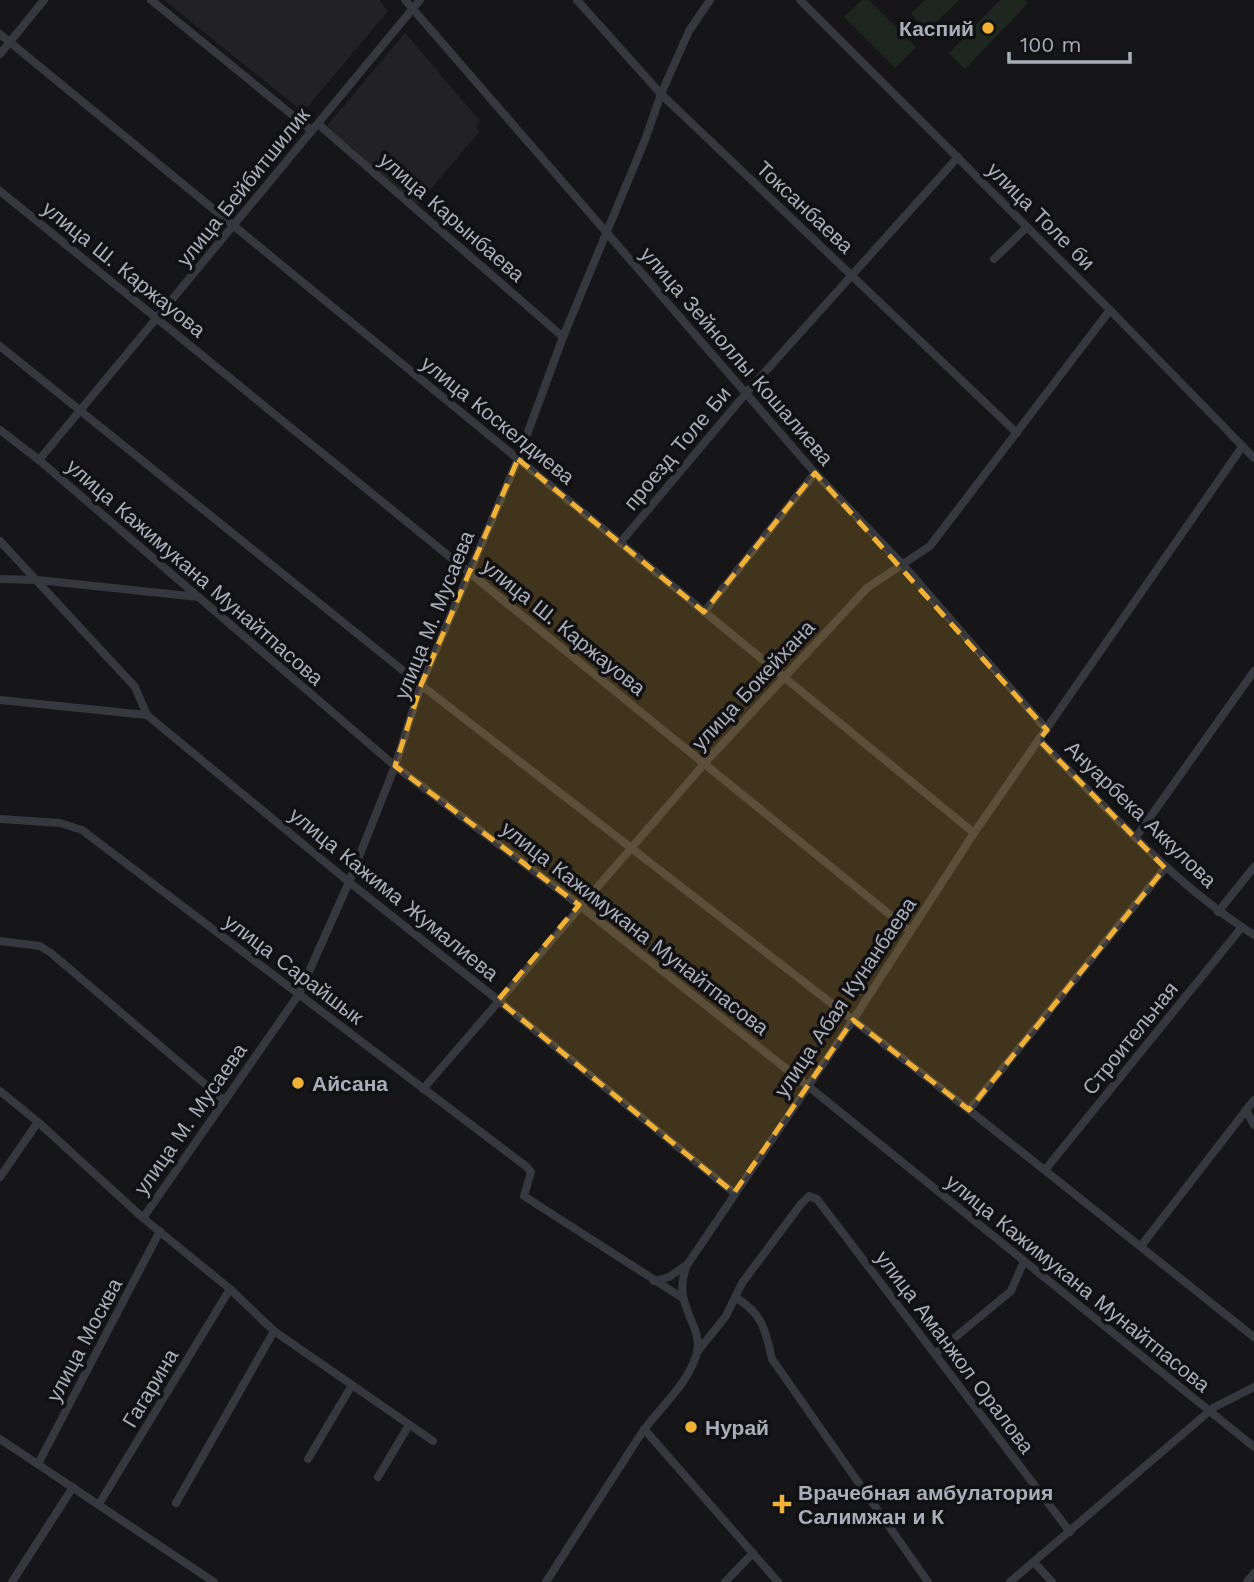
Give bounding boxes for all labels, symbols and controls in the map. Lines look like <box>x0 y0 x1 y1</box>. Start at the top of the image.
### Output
place label: Каспий <box>899 16 974 41</box>
marker: Каспий <box>980 20 996 36</box>
scale bar <box>1009 21 1130 65</box>
text: 100 m <box>1020 32 1082 57</box>
street label: улица Бейбитшилик <box>171 102 315 272</box>
street label: улица Карынбаева <box>374 147 530 287</box>
street label: Токсанбаева <box>751 156 859 258</box>
street label: улица Толе би <box>982 157 1100 275</box>
street label: улица Ш. Каржауова <box>37 196 211 343</box>
street label: улица Зейноллы Кошалиева <box>635 242 839 471</box>
street label: улица Коскелдиева <box>416 350 580 490</box>
street label: проезд Толе Би <box>618 381 736 515</box>
street label: улица Кажимукана Мунайтпасова <box>61 454 329 691</box>
street label: улица М. Мусаева <box>389 527 479 703</box>
street label: улица Ш. Каржауова <box>477 554 651 701</box>
street label: улица Бокейхана <box>686 615 820 755</box>
street label: Ануарбека Аккулова <box>1060 735 1222 893</box>
street label: улица Кажима Жумалиева <box>284 802 504 986</box>
street label: улица Кажимукана Мунайтпасова <box>496 816 774 1040</box>
street label: улица Абая Кунанбаева <box>769 892 921 1102</box>
street label: улица Сарайшык <box>219 908 369 1030</box>
street label: Строительная <box>1077 976 1183 1100</box>
street label: улица М. Мусаева <box>128 1038 252 1200</box>
place label: Айсана <box>312 1071 388 1096</box>
marker: Айсана <box>290 1075 306 1091</box>
street label: улица Кажимукана Мунайтпасова <box>941 1169 1215 1398</box>
street label: улица Аманжол Оралова <box>870 1246 1040 1459</box>
street label: улица Москва <box>41 1274 127 1406</box>
street label: Гагарина <box>117 1344 183 1432</box>
place label: Нурай <box>705 1415 769 1440</box>
marker: Нурай <box>683 1419 699 1435</box>
place label: Врачебная амбулатория Салимжан и К <box>798 1480 1053 1529</box>
marker: Врачебная амбулатория Салимжан и К <box>772 1494 792 1514</box>

